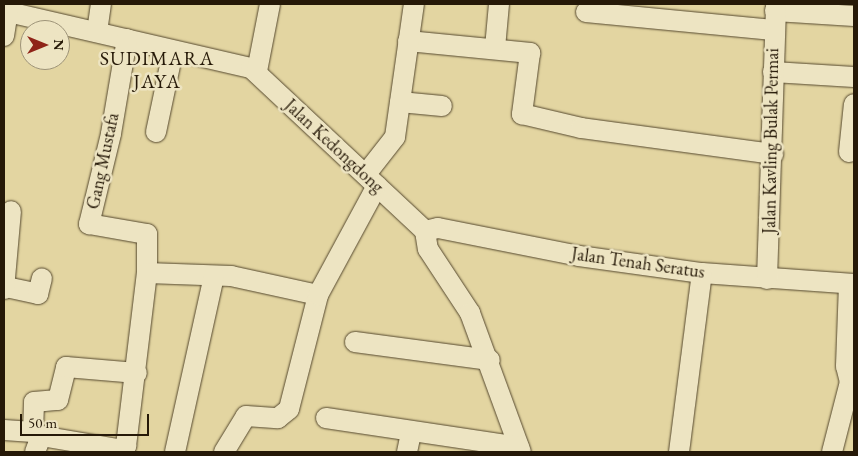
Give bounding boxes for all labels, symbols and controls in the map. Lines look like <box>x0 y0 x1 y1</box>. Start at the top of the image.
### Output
north arrow <box>20 20 70 70</box>
text: N <box>50 39 68 51</box>
district label: SUDIMARA JAYA <box>99 46 215 93</box>
street label: Jalan Kavling Bulak Permai <box>759 48 783 234</box>
street label: Jalan Kedongdong <box>280 95 388 197</box>
street label: Gang Mustafa <box>82 111 124 211</box>
street label: Jalan Tenah Seratus <box>570 243 706 283</box>
scale bar <box>22 404 151 436</box>
text: 50 m <box>28 413 57 432</box>

